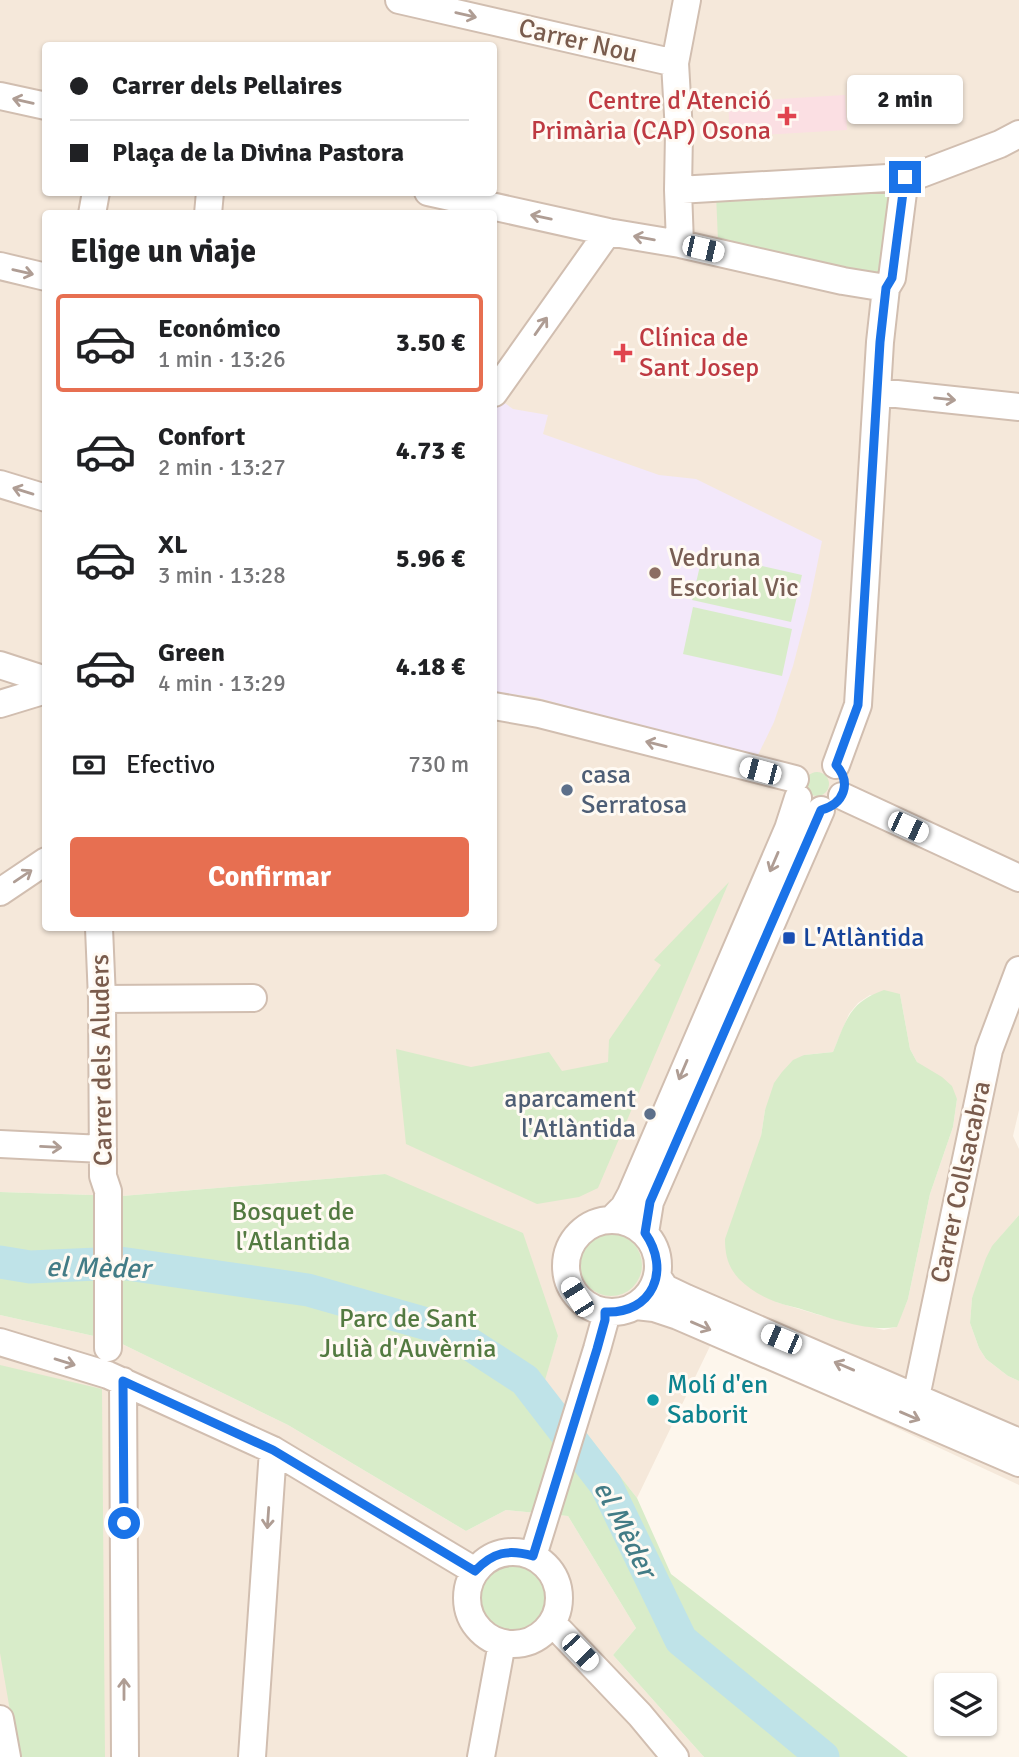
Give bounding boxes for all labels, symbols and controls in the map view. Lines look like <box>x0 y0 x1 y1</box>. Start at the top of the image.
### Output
one-way arrow <box>454 9 477 23</box>
street label: Carrer Nou <box>515 12 641 70</box>
text: Carrer dels Pellaires <box>112 70 342 102</box>
callout: 2 min <box>847 76 963 124</box>
place label: Centre d'Atenció Primària (CAP) Osona <box>531 85 771 147</box>
text: 2 min <box>877 85 933 114</box>
one-way arrow <box>12 94 35 107</box>
marker: Centre d'Atenció Primària (CAP) Osona <box>777 106 797 126</box>
text: Plaça de la Divina Pastora <box>112 137 404 169</box>
route end <box>889 161 921 193</box>
one-way arrow <box>530 210 553 224</box>
one-way arrow <box>633 231 656 244</box>
text: Elige un viaje <box>70 232 256 271</box>
car <box>681 234 726 264</box>
one-way arrow <box>11 266 34 279</box>
icon: car <box>74 312 137 375</box>
text: Económico <box>158 313 281 345</box>
one-way arrow <box>534 317 548 336</box>
place label: Clínica de Sant Josep <box>639 322 759 384</box>
text: 3.50 € <box>396 327 465 359</box>
marker: Clínica de Sant Josep <box>613 343 633 363</box>
text: 1 min · 13:26 <box>158 345 286 374</box>
one-way arrow <box>934 393 956 406</box>
icon: car <box>74 420 137 483</box>
text: Confort <box>158 421 245 453</box>
text: 4.73 € <box>396 435 465 467</box>
text: 2 min · 13:27 <box>158 453 286 482</box>
one-way arrow <box>12 484 34 496</box>
icon: car <box>74 528 137 591</box>
text: XL <box>158 529 188 561</box>
place label: Vedruna Escorial Vic <box>669 542 799 604</box>
text: 5.96 € <box>396 543 465 575</box>
text: 3 min · 13:28 <box>158 561 286 590</box>
marker: Vedruna Escorial Vic <box>647 565 663 581</box>
icon: car <box>74 636 137 699</box>
text: Green <box>158 637 225 669</box>
text: 4.18 € <box>396 651 465 683</box>
text: 4 min · 13:29 <box>158 669 286 698</box>
one-way arrow <box>645 737 667 750</box>
icon: cash <box>70 746 108 784</box>
text: Efectivo <box>126 749 215 781</box>
text: 730 m <box>408 750 469 779</box>
car <box>737 755 784 787</box>
place label: casa Serratosa <box>581 759 687 821</box>
marker: casa Serratosa <box>559 782 575 798</box>
car <box>885 809 932 845</box>
button: Confirmar <box>70 837 469 917</box>
one-way arrow <box>767 851 780 872</box>
one-way arrow <box>12 869 32 883</box>
place label: L'Atlàntida <box>803 922 925 954</box>
marker: L'Atlàntida <box>781 930 797 946</box>
street label: Carrer dels Aluders <box>84 954 120 1166</box>
one-way arrow <box>676 1059 689 1081</box>
street label: Carrer Collsacabra <box>924 1078 998 1286</box>
place label: aparcament l'Atlàntida <box>504 1083 636 1145</box>
marker: aparcament l'Atlàntida <box>642 1106 658 1122</box>
one-way arrow <box>40 1140 63 1153</box>
park label: Bosquet de l'Atlantida <box>231 1196 355 1258</box>
water label: el Mèder <box>46 1250 154 1286</box>
car <box>557 1274 598 1320</box>
park label: Parc de Sant Julià d'Auvèrnia <box>320 1303 496 1365</box>
one-way arrow <box>690 1320 711 1333</box>
car <box>758 1321 805 1357</box>
one-way arrow <box>54 1356 76 1369</box>
one-way arrow <box>834 1359 855 1372</box>
place label: Molí d'en Saborit <box>667 1369 768 1431</box>
marker: Molí d'en Saborit <box>645 1392 661 1408</box>
one-way arrow <box>898 1410 920 1423</box>
water label: el Mèder <box>586 1475 665 1586</box>
one-way arrow <box>262 1506 275 1529</box>
route start <box>108 1507 140 1539</box>
car <box>558 1630 603 1674</box>
map controls <box>934 1673 997 1736</box>
button: layers <box>934 1673 997 1736</box>
one-way arrow <box>117 1678 131 1701</box>

